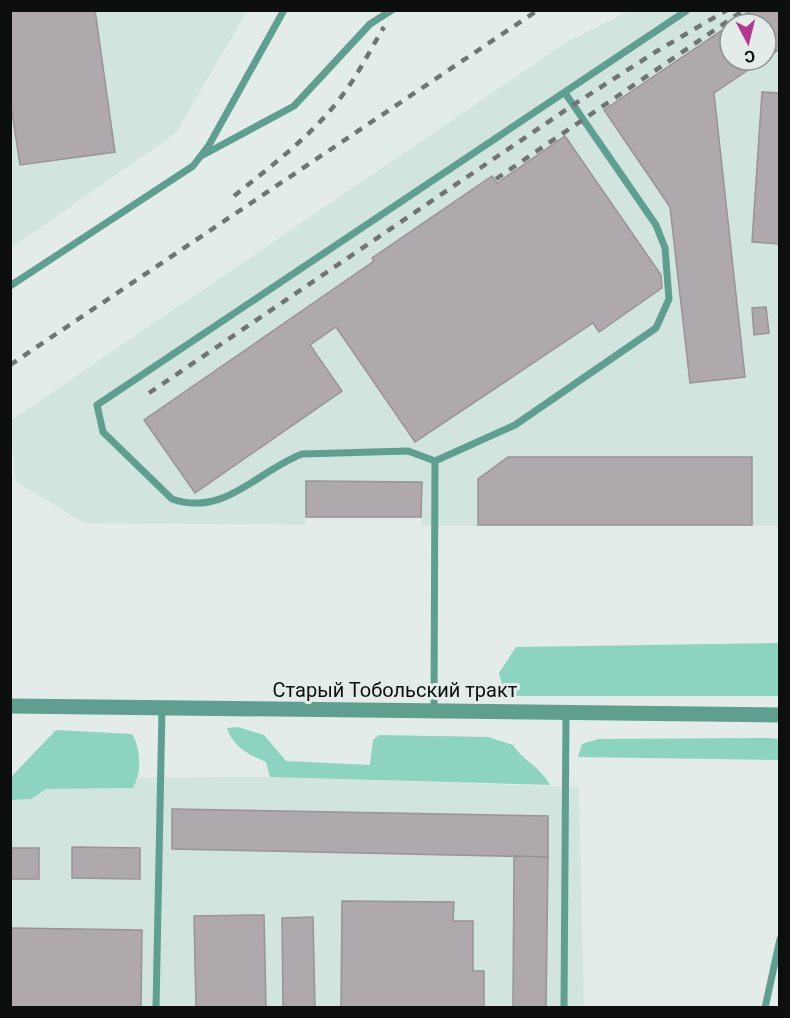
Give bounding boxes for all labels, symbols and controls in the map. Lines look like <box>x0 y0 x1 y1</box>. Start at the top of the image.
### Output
north arrow <box>718 12 778 72</box>
text: С <box>743 46 756 66</box>
street label: Старый Тобольский тракт <box>273 678 518 702</box>

